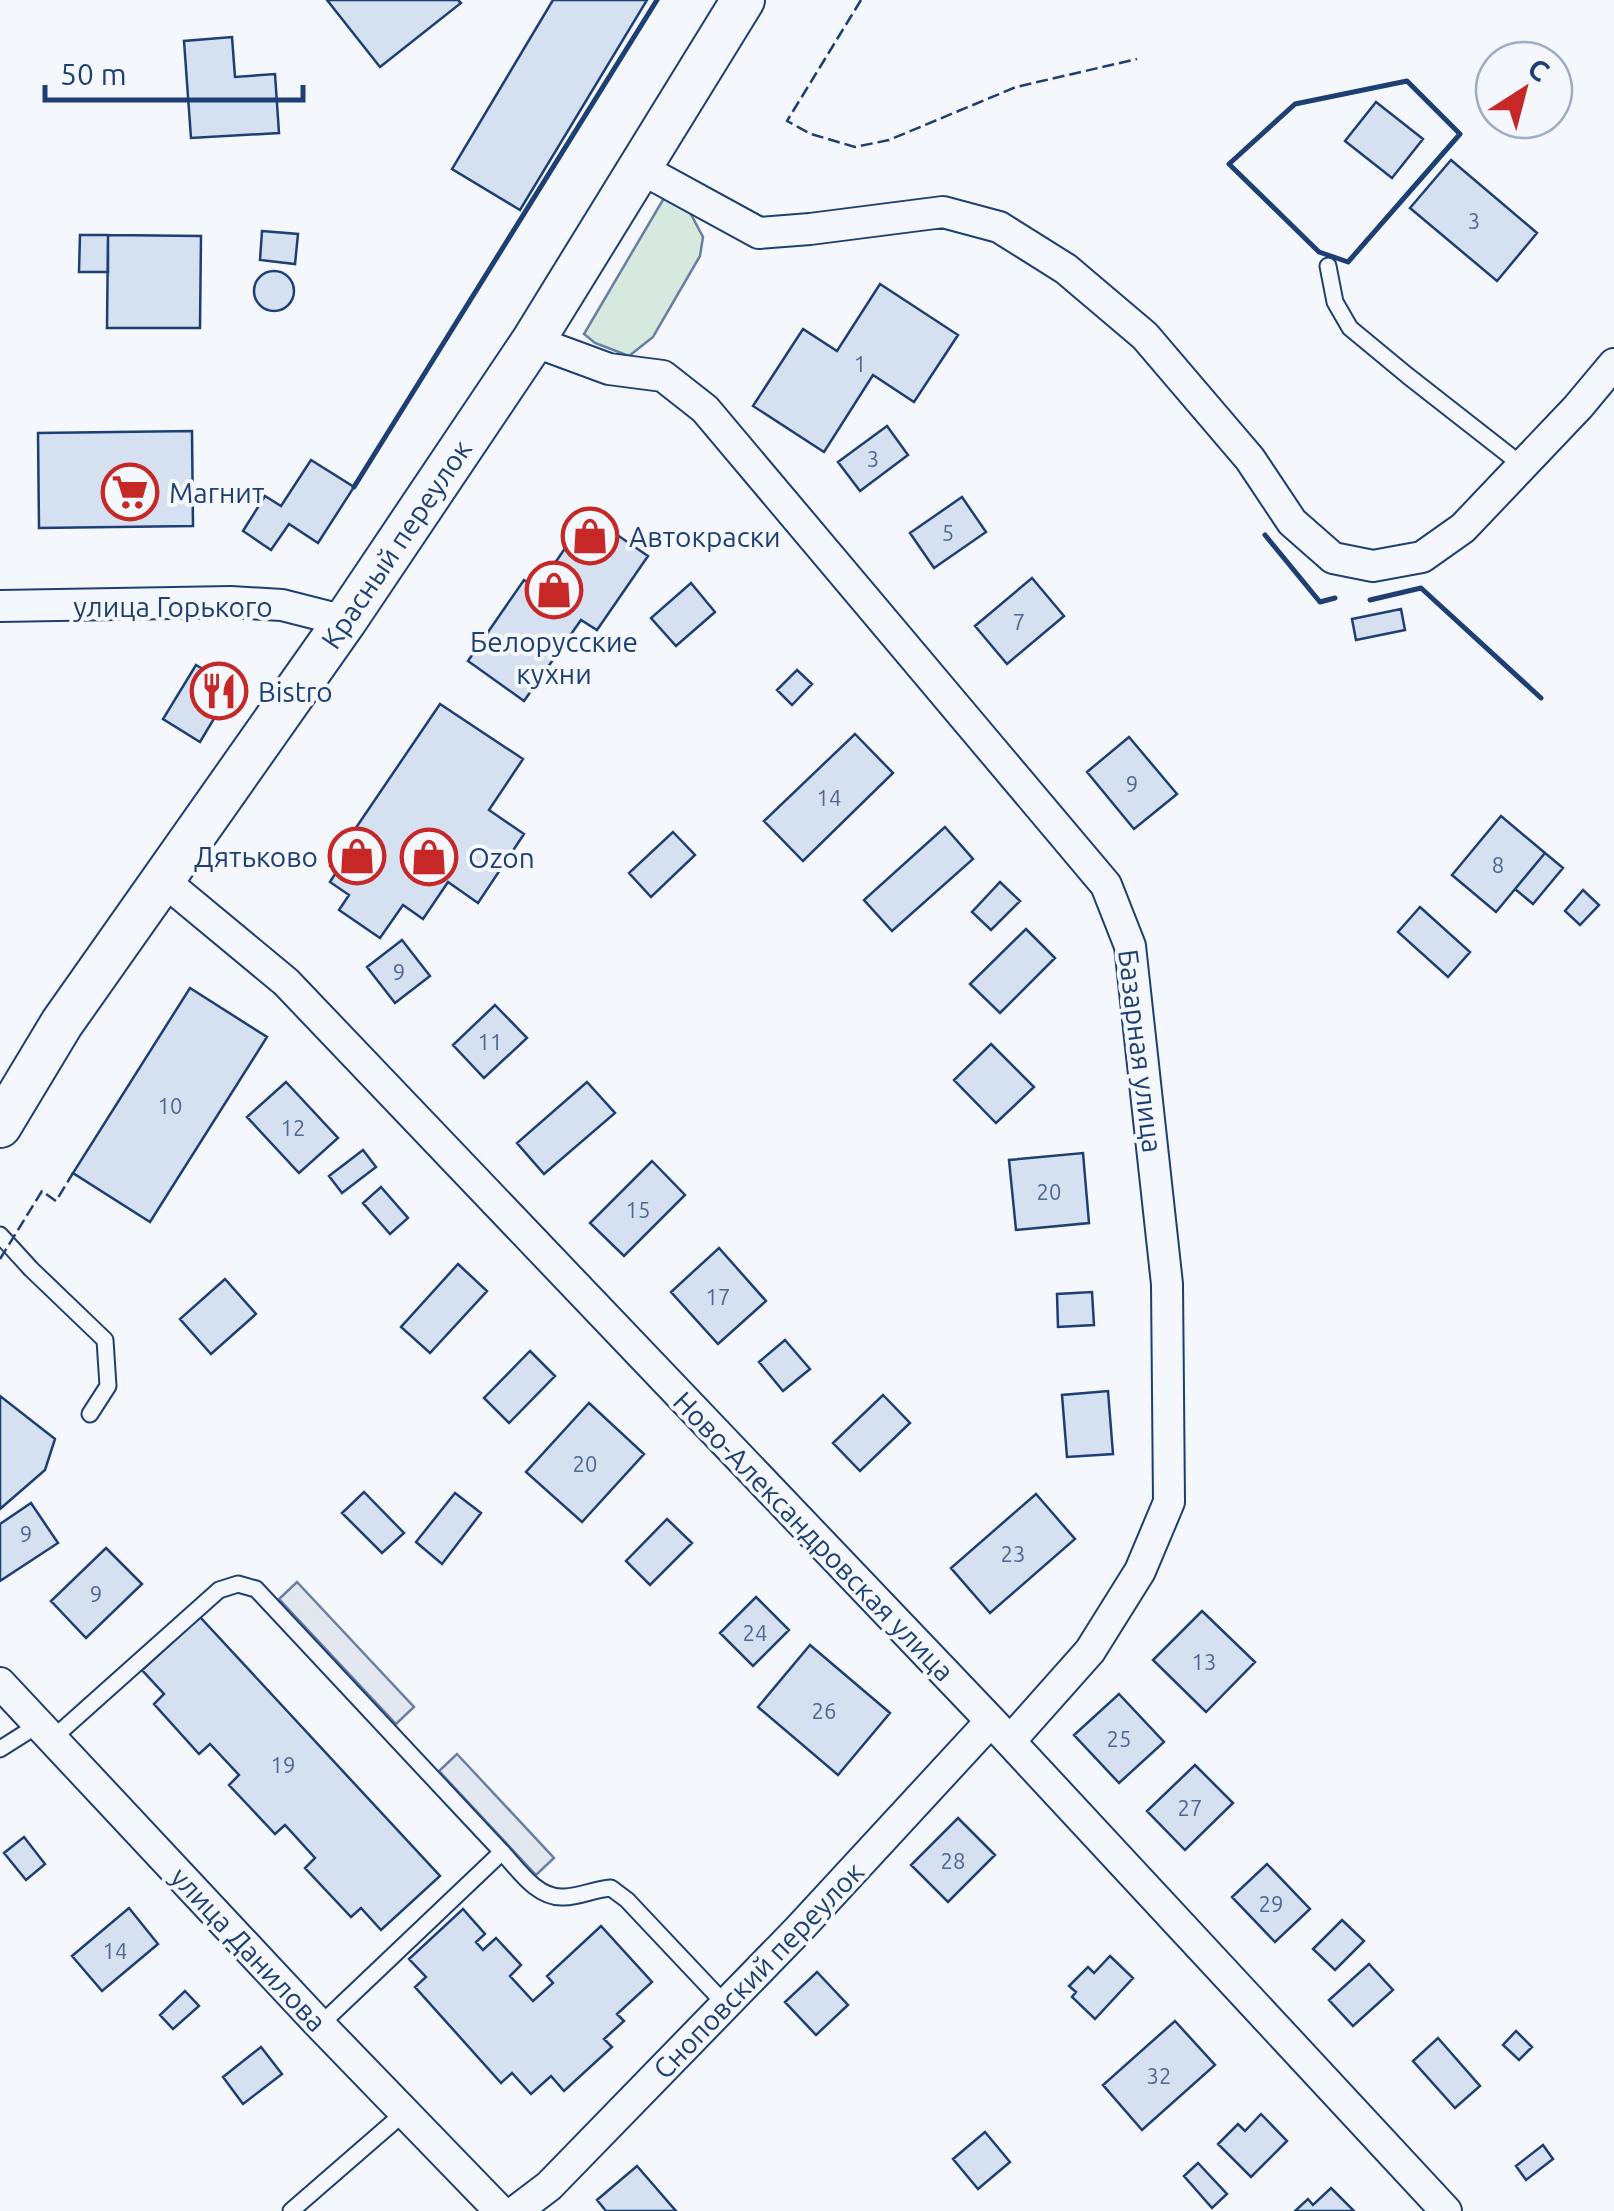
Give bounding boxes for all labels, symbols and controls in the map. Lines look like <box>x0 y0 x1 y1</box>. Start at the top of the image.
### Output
scale bar <box>45 40 302 102</box>
north arrow <box>1474 40 1574 140</box>
text: С <box>1523 52 1555 87</box>
text: 50 m <box>60 57 127 91</box>
house number: 3 <box>1468 208 1480 233</box>
house number: 1 <box>854 351 866 376</box>
street label: Красный переулок <box>315 434 477 654</box>
house number: 3 <box>867 446 879 471</box>
supermarket icon: Магнит <box>100 462 160 522</box>
place label: Магнит <box>169 477 265 508</box>
shop icon: Автокраски <box>560 506 620 566</box>
house number: 5 <box>942 520 954 545</box>
place label: Автокраски <box>629 521 781 552</box>
shop icon: Белорусские кухни <box>524 560 584 620</box>
street label: улица Горького <box>73 591 273 622</box>
house number: 7 <box>1013 609 1025 634</box>
place label: Белорусские кухни <box>470 626 638 689</box>
restaurant icon: Bistro <box>189 661 249 721</box>
place label: Bistro <box>258 676 333 707</box>
house number: 9 <box>1126 771 1138 796</box>
house number: 14 <box>817 785 841 810</box>
shop icon: Дятьково <box>327 826 387 886</box>
shop icon: Ozon <box>399 827 459 887</box>
place label: Дятьково <box>194 841 318 872</box>
place label: Ozon <box>468 842 535 873</box>
house number: 8 <box>1492 852 1504 877</box>
street label: Базарная улица <box>1113 948 1169 1154</box>
house number: 9 <box>393 959 405 984</box>
house number: 11 <box>478 1029 502 1054</box>
house number: 10 <box>158 1093 182 1118</box>
house number: 12 <box>281 1115 305 1140</box>
house number: 20 <box>1037 1179 1061 1204</box>
house number: 15 <box>626 1197 650 1222</box>
house number: 17 <box>706 1284 730 1309</box>
street label: Ново-Александровская улица <box>668 1385 960 1687</box>
house number: 20 <box>573 1451 597 1476</box>
house number: 9 <box>20 1521 32 1546</box>
house number: 23 <box>1001 1541 1025 1566</box>
house number: 9 <box>90 1581 102 1606</box>
house number: 24 <box>743 1620 767 1645</box>
house number: 13 <box>1192 1649 1216 1674</box>
house number: 26 <box>812 1698 836 1723</box>
house number: 25 <box>1107 1726 1131 1751</box>
house number: 19 <box>271 1752 295 1777</box>
house number: 27 <box>1178 1795 1202 1820</box>
house number: 28 <box>941 1848 965 1873</box>
street label: Сноповский переулок <box>647 1856 869 2084</box>
street label: улица Данилова <box>165 1861 333 2037</box>
house number: 29 <box>1259 1891 1283 1916</box>
house number: 14 <box>103 1938 127 1963</box>
house number: 32 <box>1147 2063 1171 2088</box>

